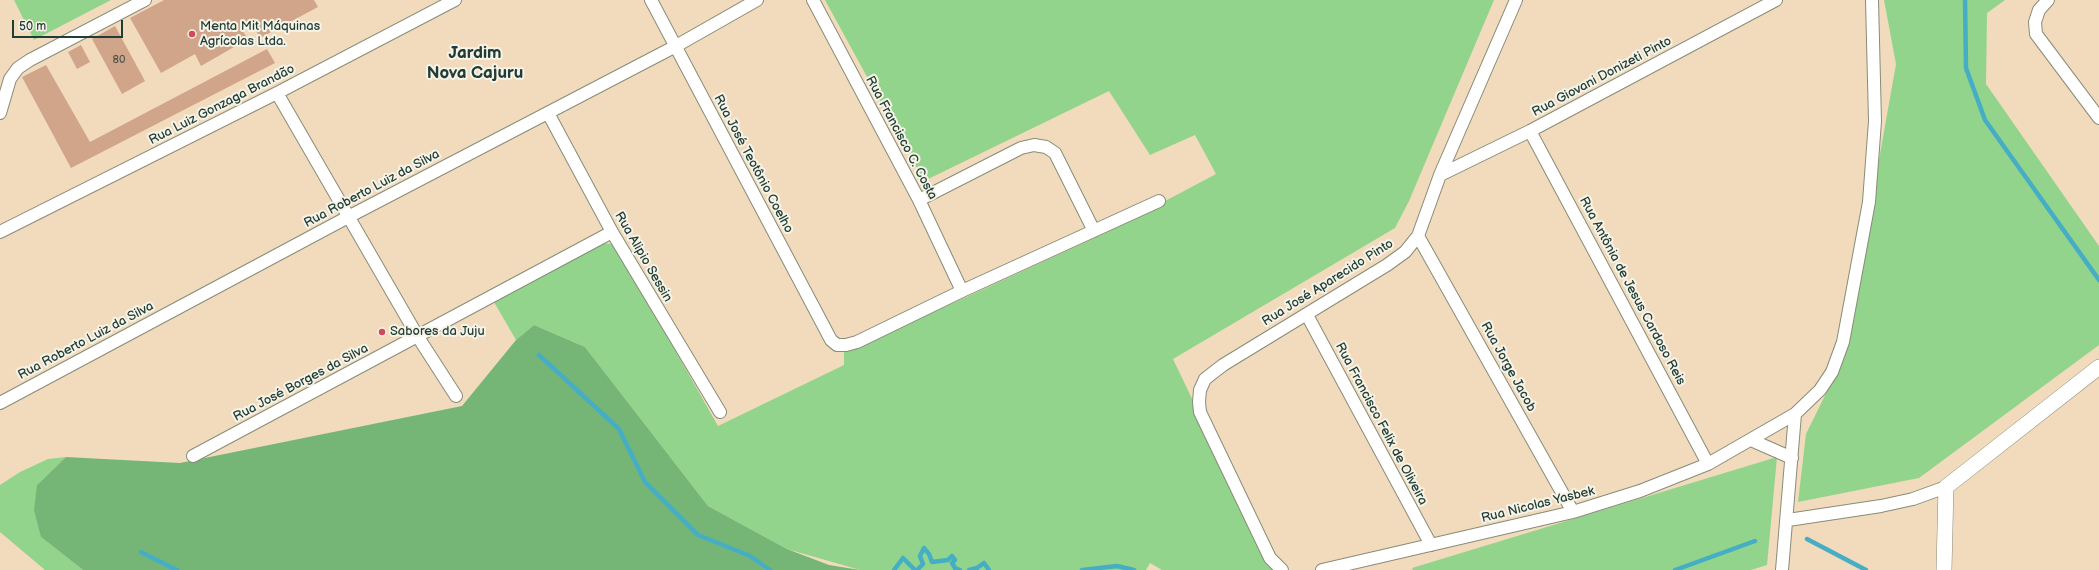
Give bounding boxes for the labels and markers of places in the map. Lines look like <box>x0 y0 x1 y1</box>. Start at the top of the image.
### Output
place label: Menta Mit Máquinas Agrícolas Ltda. <box>200 19 320 50</box>
marker: Menta Mit Máquinas Agrícolas Ltda. <box>187 29 197 39</box>
place label: Sabores da Juju <box>390 324 485 340</box>
marker: Sabores da Juju <box>377 327 387 337</box>

